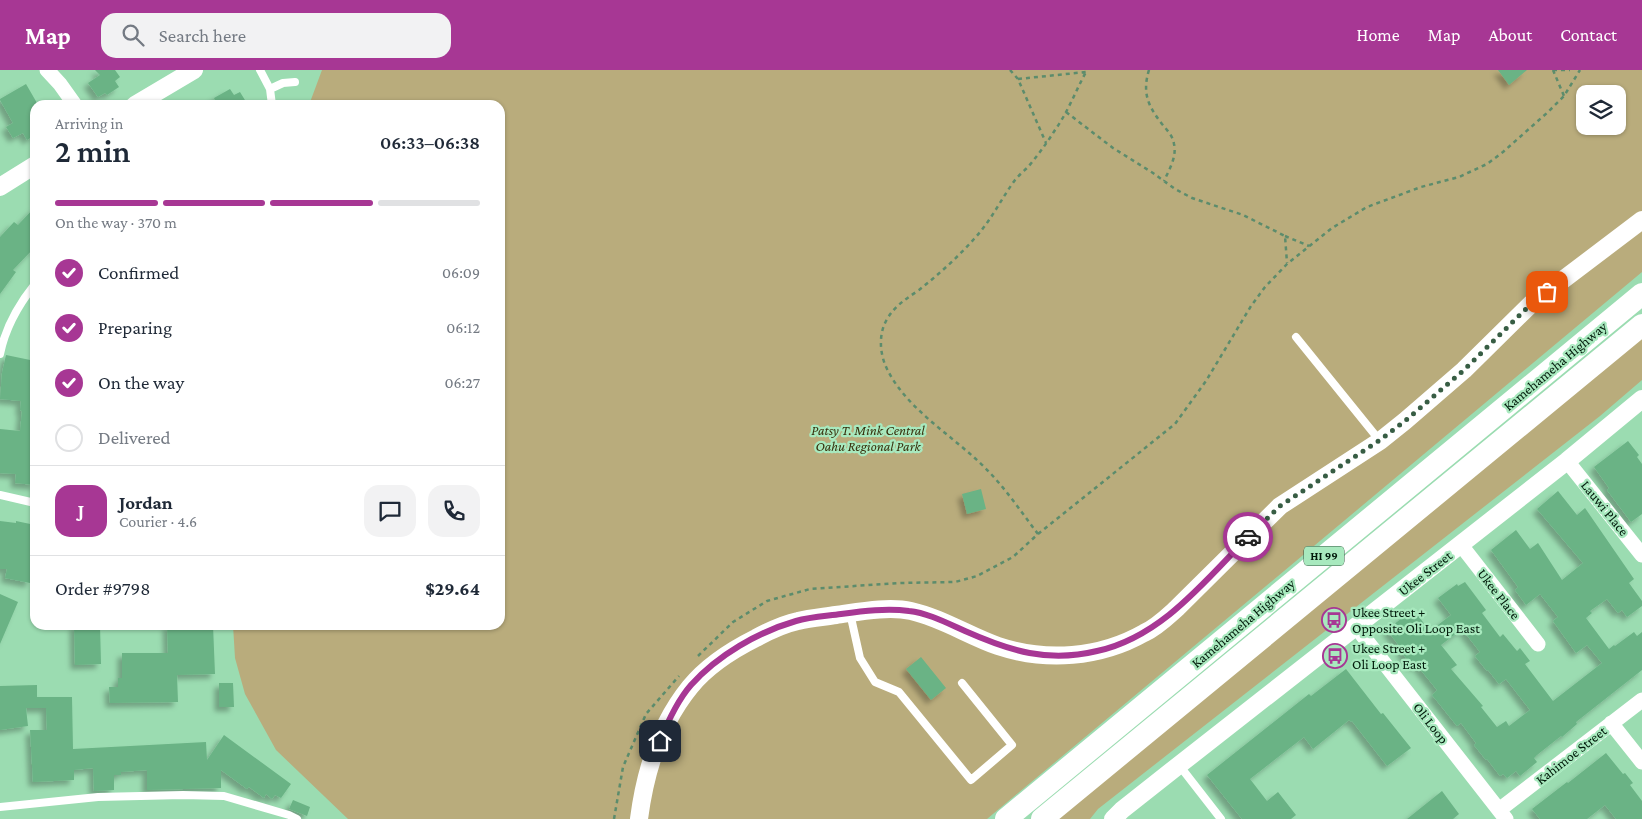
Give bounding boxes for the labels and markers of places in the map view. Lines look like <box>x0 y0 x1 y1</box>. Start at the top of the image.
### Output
pin <box>1526 271 1568 313</box>
place label: Ukee Street + Opposite Oli Loop East <box>1352 604 1480 636</box>
bus stop icon: Ukee Street + Opposite Oli Loop East <box>1321 607 1347 633</box>
place label: Ukee Street + Oli Loop East <box>1352 640 1427 672</box>
bus stop icon: Ukee Street + Oli Loop East <box>1322 643 1348 669</box>
pin <box>639 720 681 762</box>

